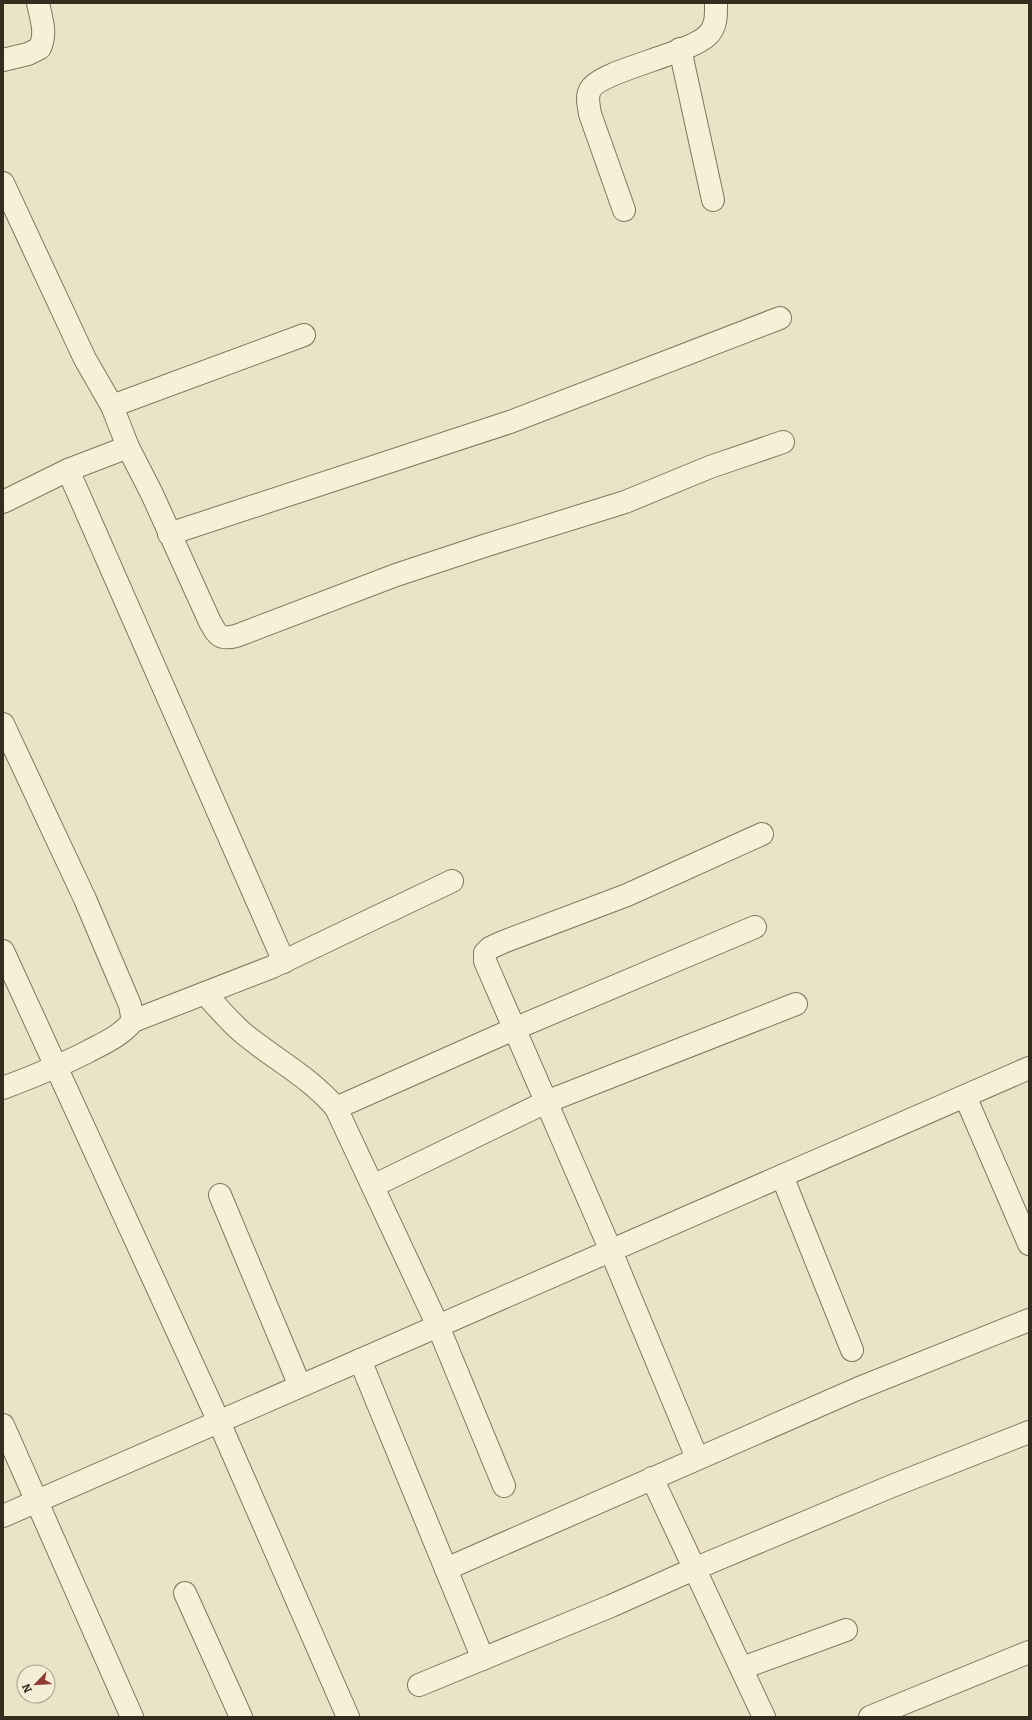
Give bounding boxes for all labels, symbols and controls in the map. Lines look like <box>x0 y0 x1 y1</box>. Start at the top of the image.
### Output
north arrow <box>16 1664 56 1704</box>
text: N <box>19 1681 35 1695</box>

